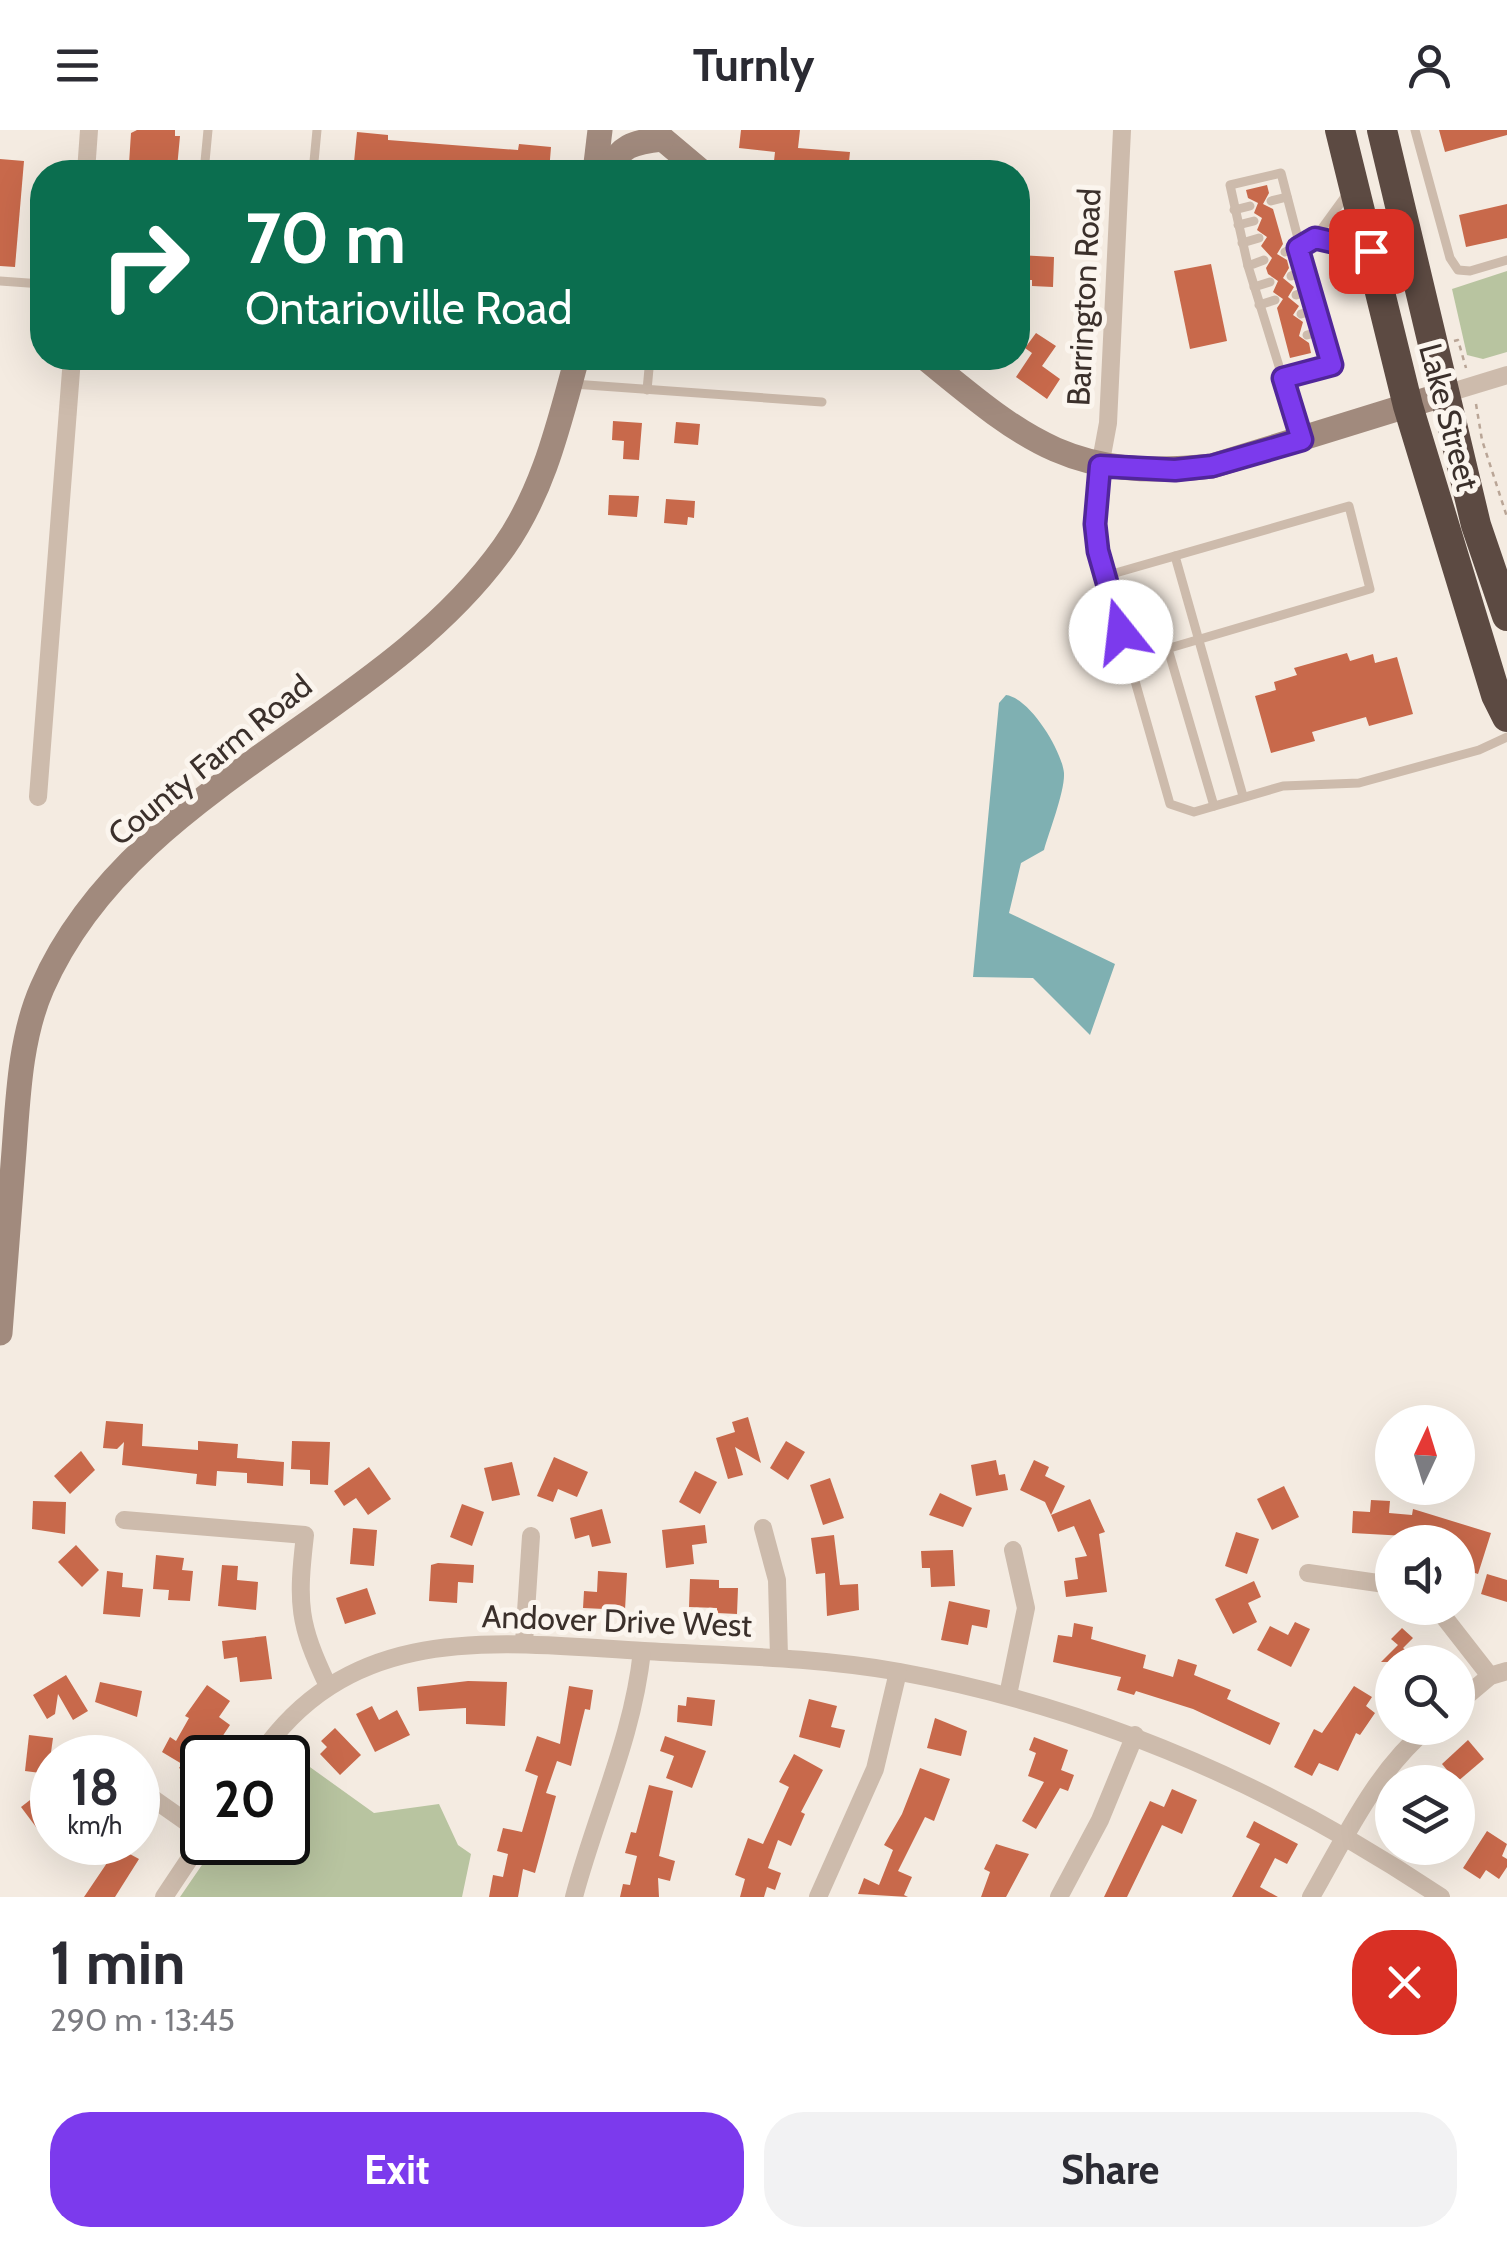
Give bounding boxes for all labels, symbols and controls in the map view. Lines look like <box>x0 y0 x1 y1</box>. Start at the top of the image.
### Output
icon: menu <box>50 38 105 93</box>
text: Turnly <box>693 38 814 92</box>
icon: person <box>1402 38 1457 93</box>
street label: Barrington Road <box>1058 187 1109 407</box>
text: 70 m <box>245 195 406 281</box>
icon: right <box>80 200 210 330</box>
pin <box>1329 209 1414 294</box>
icon: arrive <box>1344 224 1399 279</box>
text: Ontarioville Road <box>245 281 572 335</box>
street label: Lake Street <box>1411 339 1488 495</box>
position arrow <box>1069 580 1173 684</box>
street label: County Farm Road <box>100 666 319 854</box>
north arrow <box>1375 1405 1475 1505</box>
map controls <box>1375 1405 1475 1865</box>
button: sound <box>1375 1525 1475 1625</box>
street label: Andover Drive West <box>481 1596 753 1645</box>
button: search <box>1375 1645 1475 1745</box>
speed limit sign: 20 <box>180 1735 310 1865</box>
text: 18 <box>71 1757 119 1818</box>
button: layers <box>1375 1765 1475 1865</box>
text: km/h <box>68 1810 122 1840</box>
text: 1 min <box>50 1926 185 1999</box>
button: close <box>1352 1930 1457 2035</box>
text: 290 m · 13:45 <box>50 2000 235 2039</box>
button: Exit <box>50 2112 744 2227</box>
button: Share <box>764 2112 1457 2227</box>

